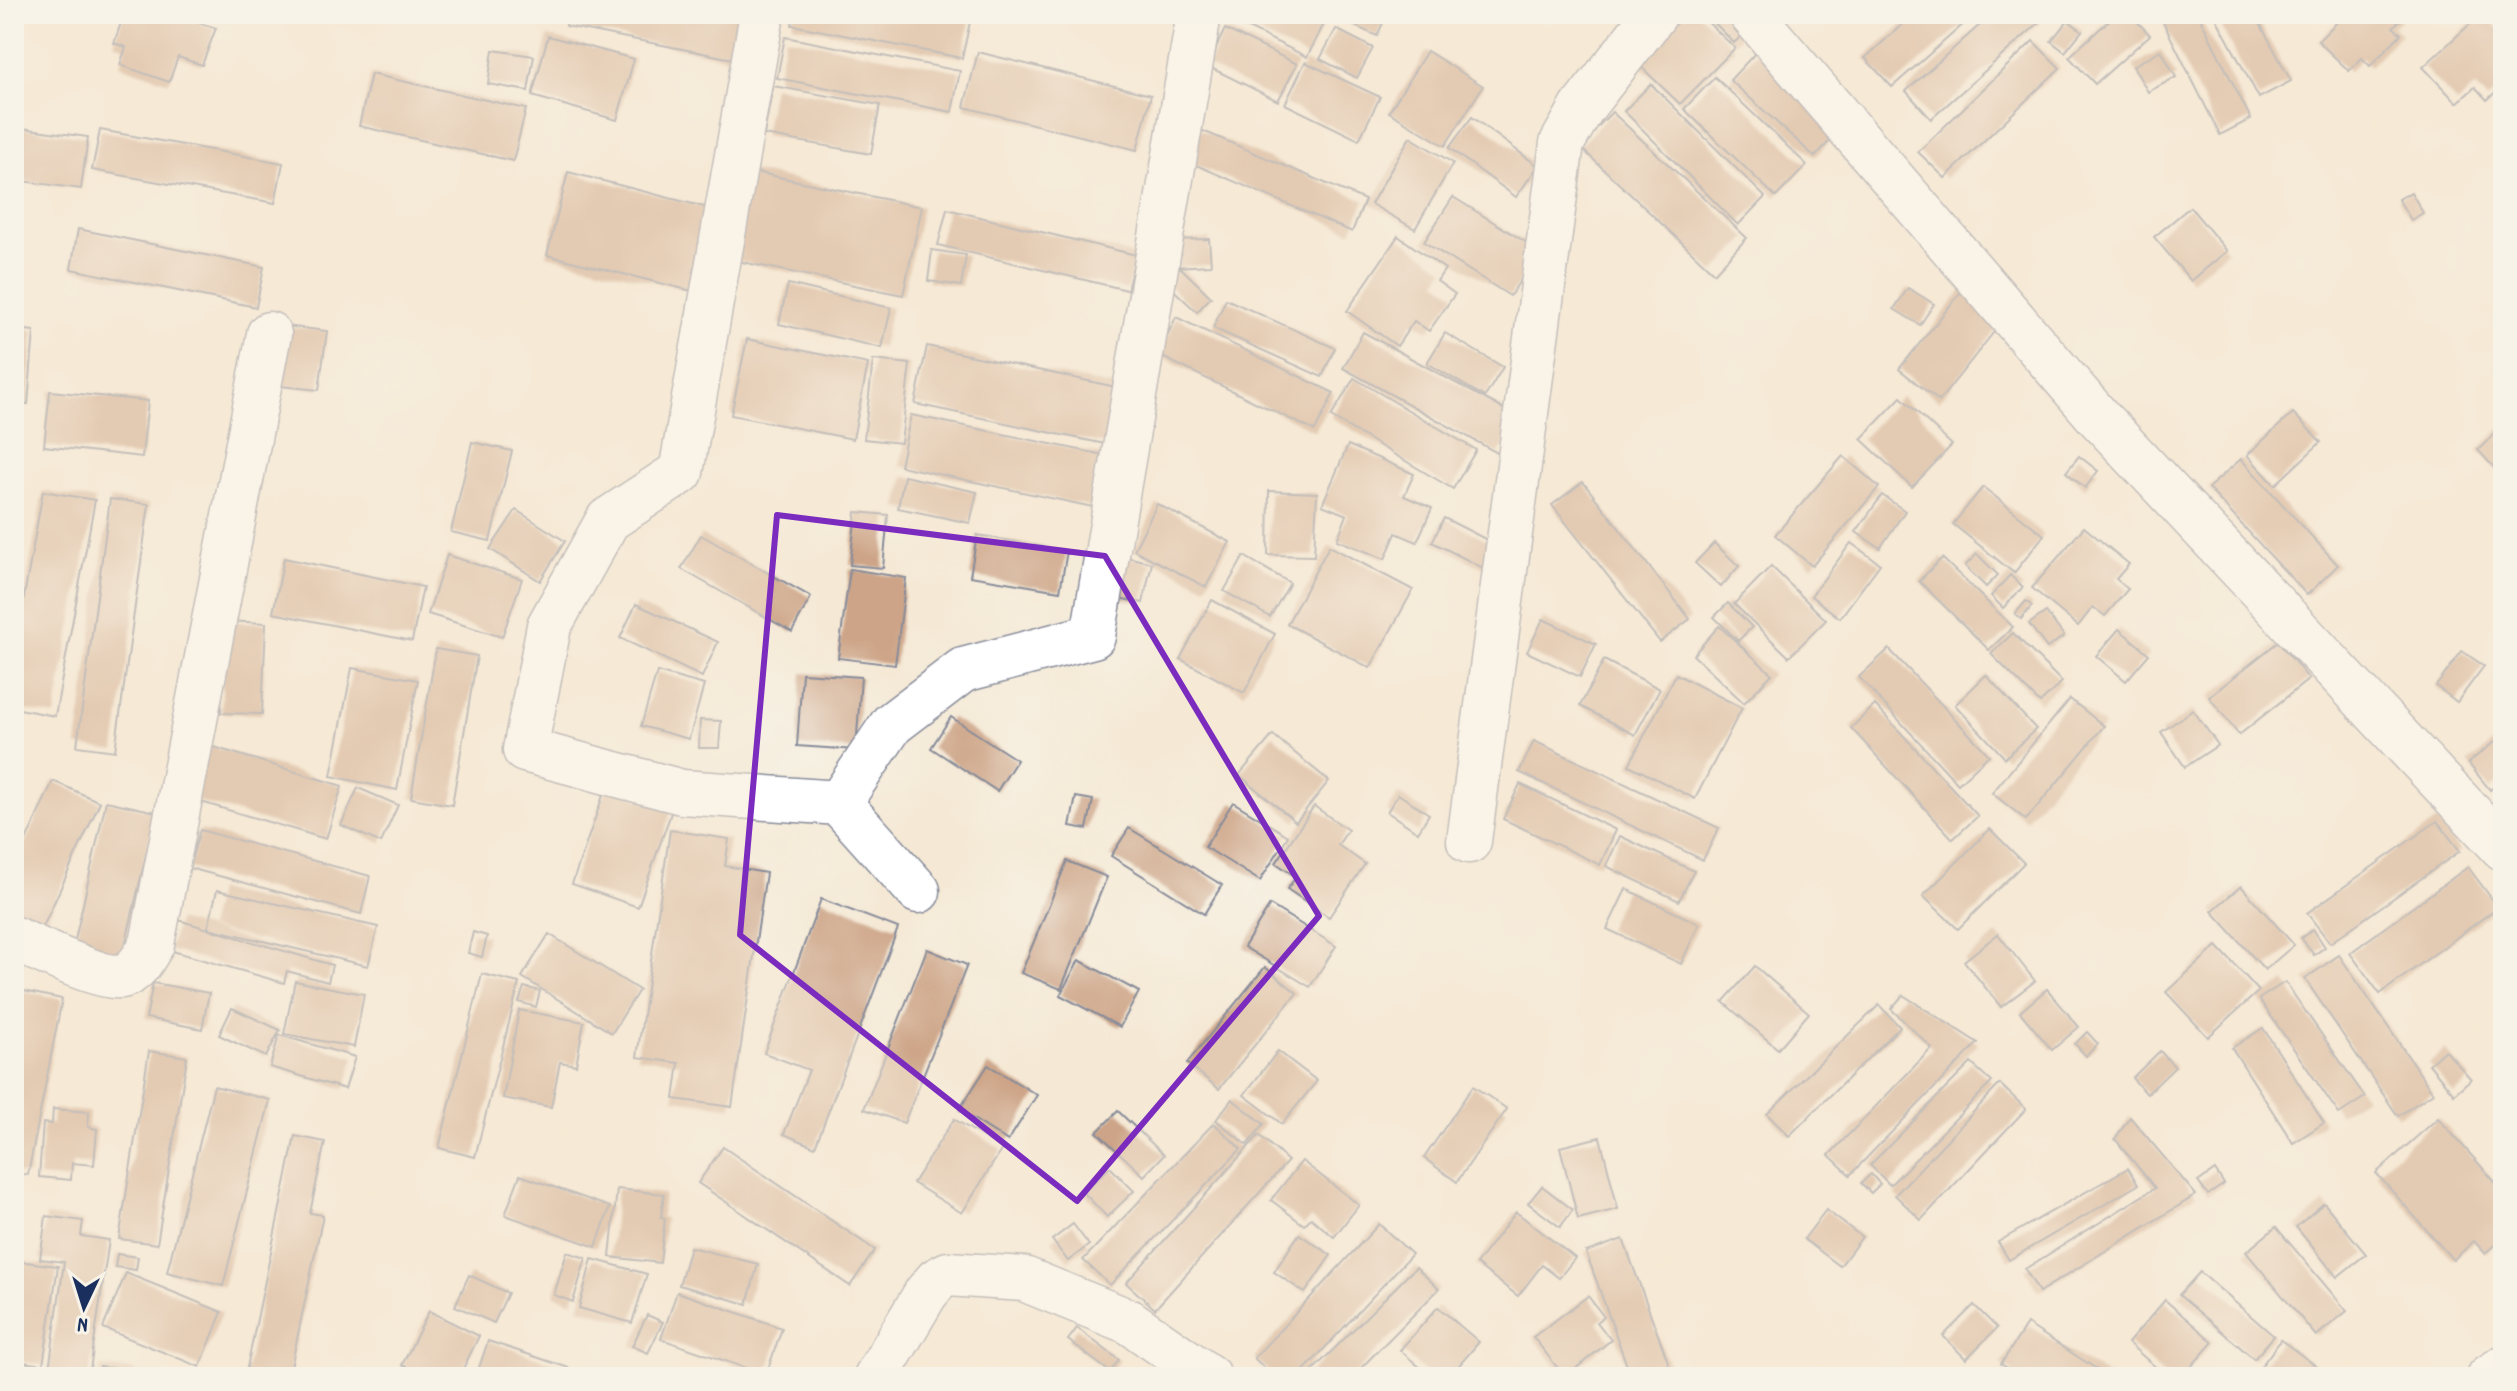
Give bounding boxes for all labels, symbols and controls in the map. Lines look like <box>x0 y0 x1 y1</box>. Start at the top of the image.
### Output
north arrow <box>44 1267 124 1347</box>
text: N <box>76 1308 89 1339</box>

